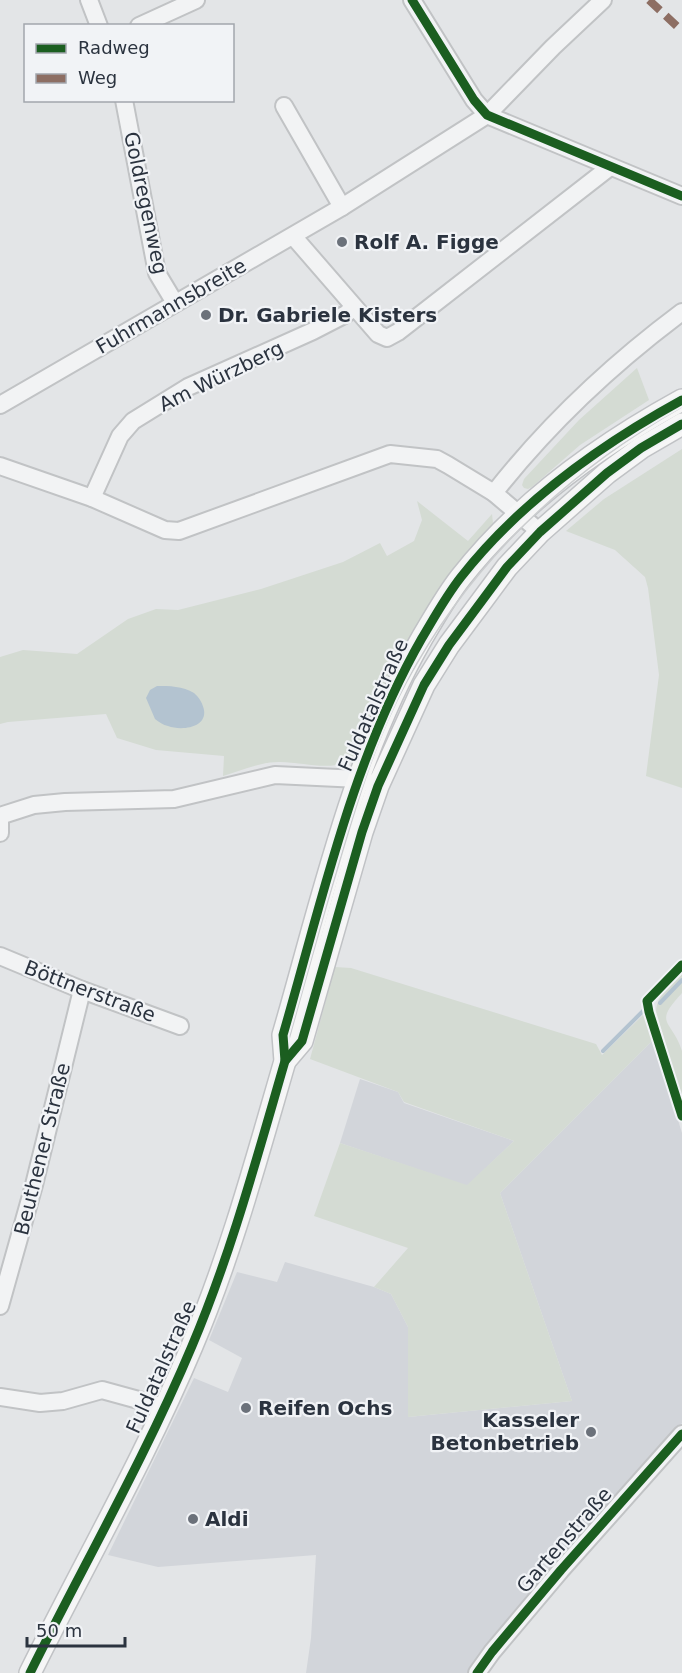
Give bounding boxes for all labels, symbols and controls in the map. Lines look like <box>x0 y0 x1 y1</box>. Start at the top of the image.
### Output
legend <box>24 24 234 102</box>
text: Radweg <box>78 37 150 58</box>
text: Weg <box>78 67 117 88</box>
street label: Goldregenweg <box>119 130 173 276</box>
place label: Rolf A. Figge <box>354 230 499 254</box>
marker: Rolf A. Figge <box>335 235 349 249</box>
street label: Fuhrmannsbreite <box>92 253 250 359</box>
place label: Dr. Gabriele Kisters <box>218 303 437 327</box>
marker: Dr. Gabriele Kisters <box>199 308 213 322</box>
street label: Am Würzberg <box>155 336 287 416</box>
street label: Fuldatalstraße <box>333 635 413 775</box>
street label: Böttnerstraße <box>21 955 159 1027</box>
street label: Beuthener Straße <box>9 1060 75 1238</box>
street label: Fuldatalstraße <box>121 1297 201 1437</box>
place label: Reifen Ochs <box>258 1396 392 1420</box>
marker: Reifen Ochs <box>239 1401 253 1415</box>
place label: Kasseler Betonbetrieb <box>431 1408 579 1455</box>
marker: Kasseler Betonbetrieb <box>584 1425 598 1439</box>
street label: Gartenstraße <box>511 1482 617 1598</box>
place label: Aldi <box>205 1507 249 1531</box>
marker: Aldi <box>186 1512 200 1526</box>
scale bar <box>27 1610 124 1648</box>
text: 50 m <box>36 1620 82 1641</box>

